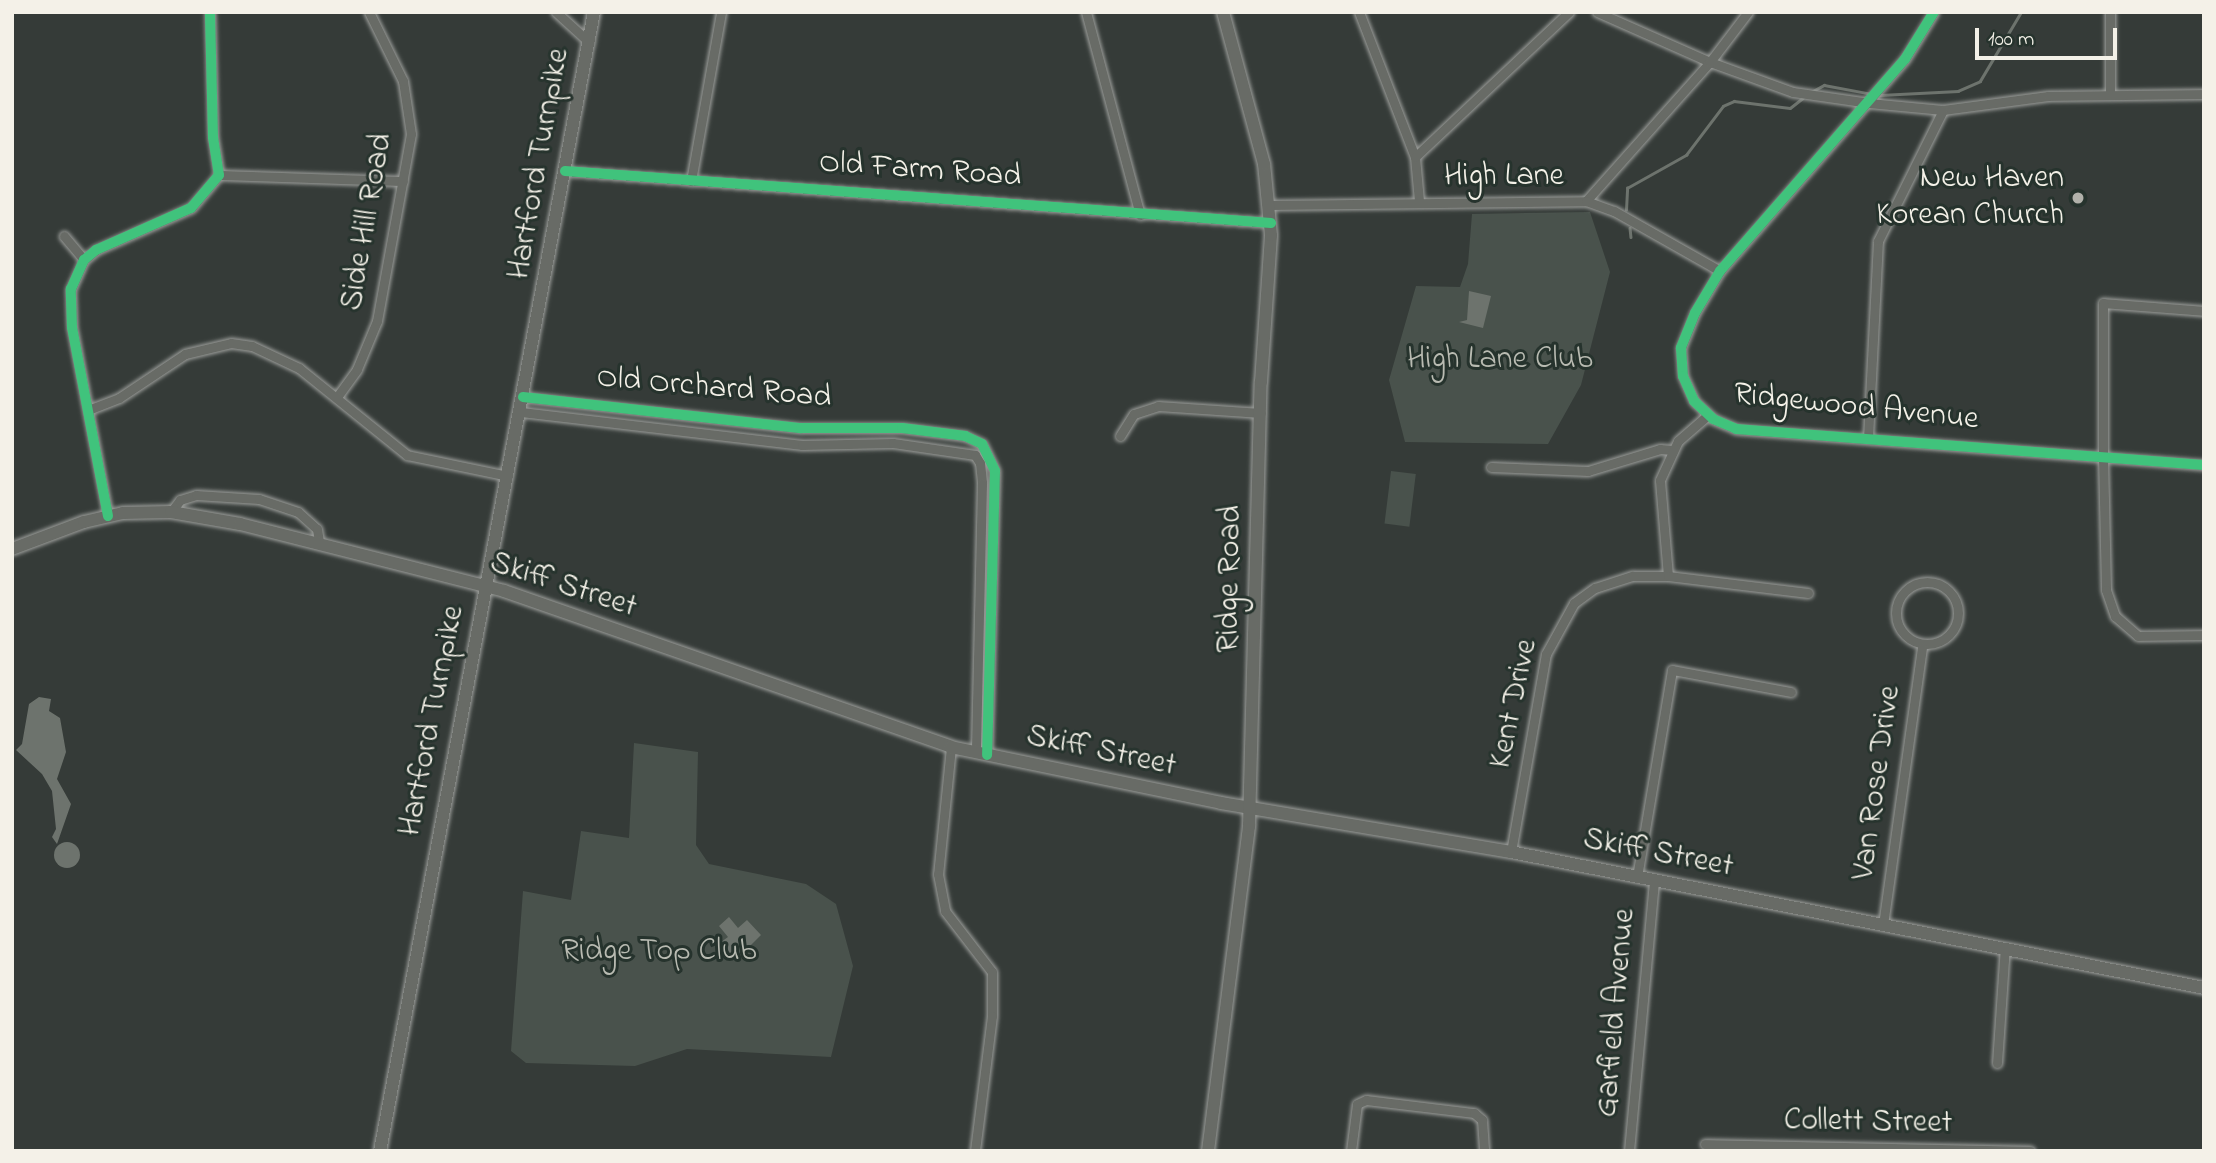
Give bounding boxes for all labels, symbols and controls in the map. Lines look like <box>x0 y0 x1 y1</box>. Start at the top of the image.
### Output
scale bar <box>1978 14 2120 58</box>
text: 100 m <box>1988 25 2034 55</box>
street label: Hartford Turnpike <box>501 46 579 282</box>
street label: Side Hill Road <box>334 130 402 314</box>
street label: Old Farm Road <box>818 145 1022 197</box>
street label: High Lane <box>1444 158 1564 196</box>
place label: New Haven Korean Church <box>1876 161 2064 236</box>
marker: New Haven Korean Church <box>2070 190 2086 206</box>
park label: High Lane Club <box>1407 341 1593 379</box>
street label: Old Orchard Road <box>595 360 833 418</box>
street label: Ridgewood Avenue <box>1732 376 1980 440</box>
street label: Ridge Road <box>1211 505 1251 653</box>
street label: Skiff Street <box>485 544 641 628</box>
street label: Hartford Turnpike <box>392 603 474 839</box>
street label: Kent Drive <box>1483 636 1547 772</box>
street label: Van Rose Drive <box>1845 683 1911 883</box>
street label: Skiff Street <box>1023 717 1179 787</box>
street label: Skiff Street <box>1580 821 1736 887</box>
street label: Garfield Avenue <box>1589 907 1645 1119</box>
park label: Ridge Top Club <box>561 933 757 971</box>
street label: Collett Street <box>1783 1102 1953 1144</box>

